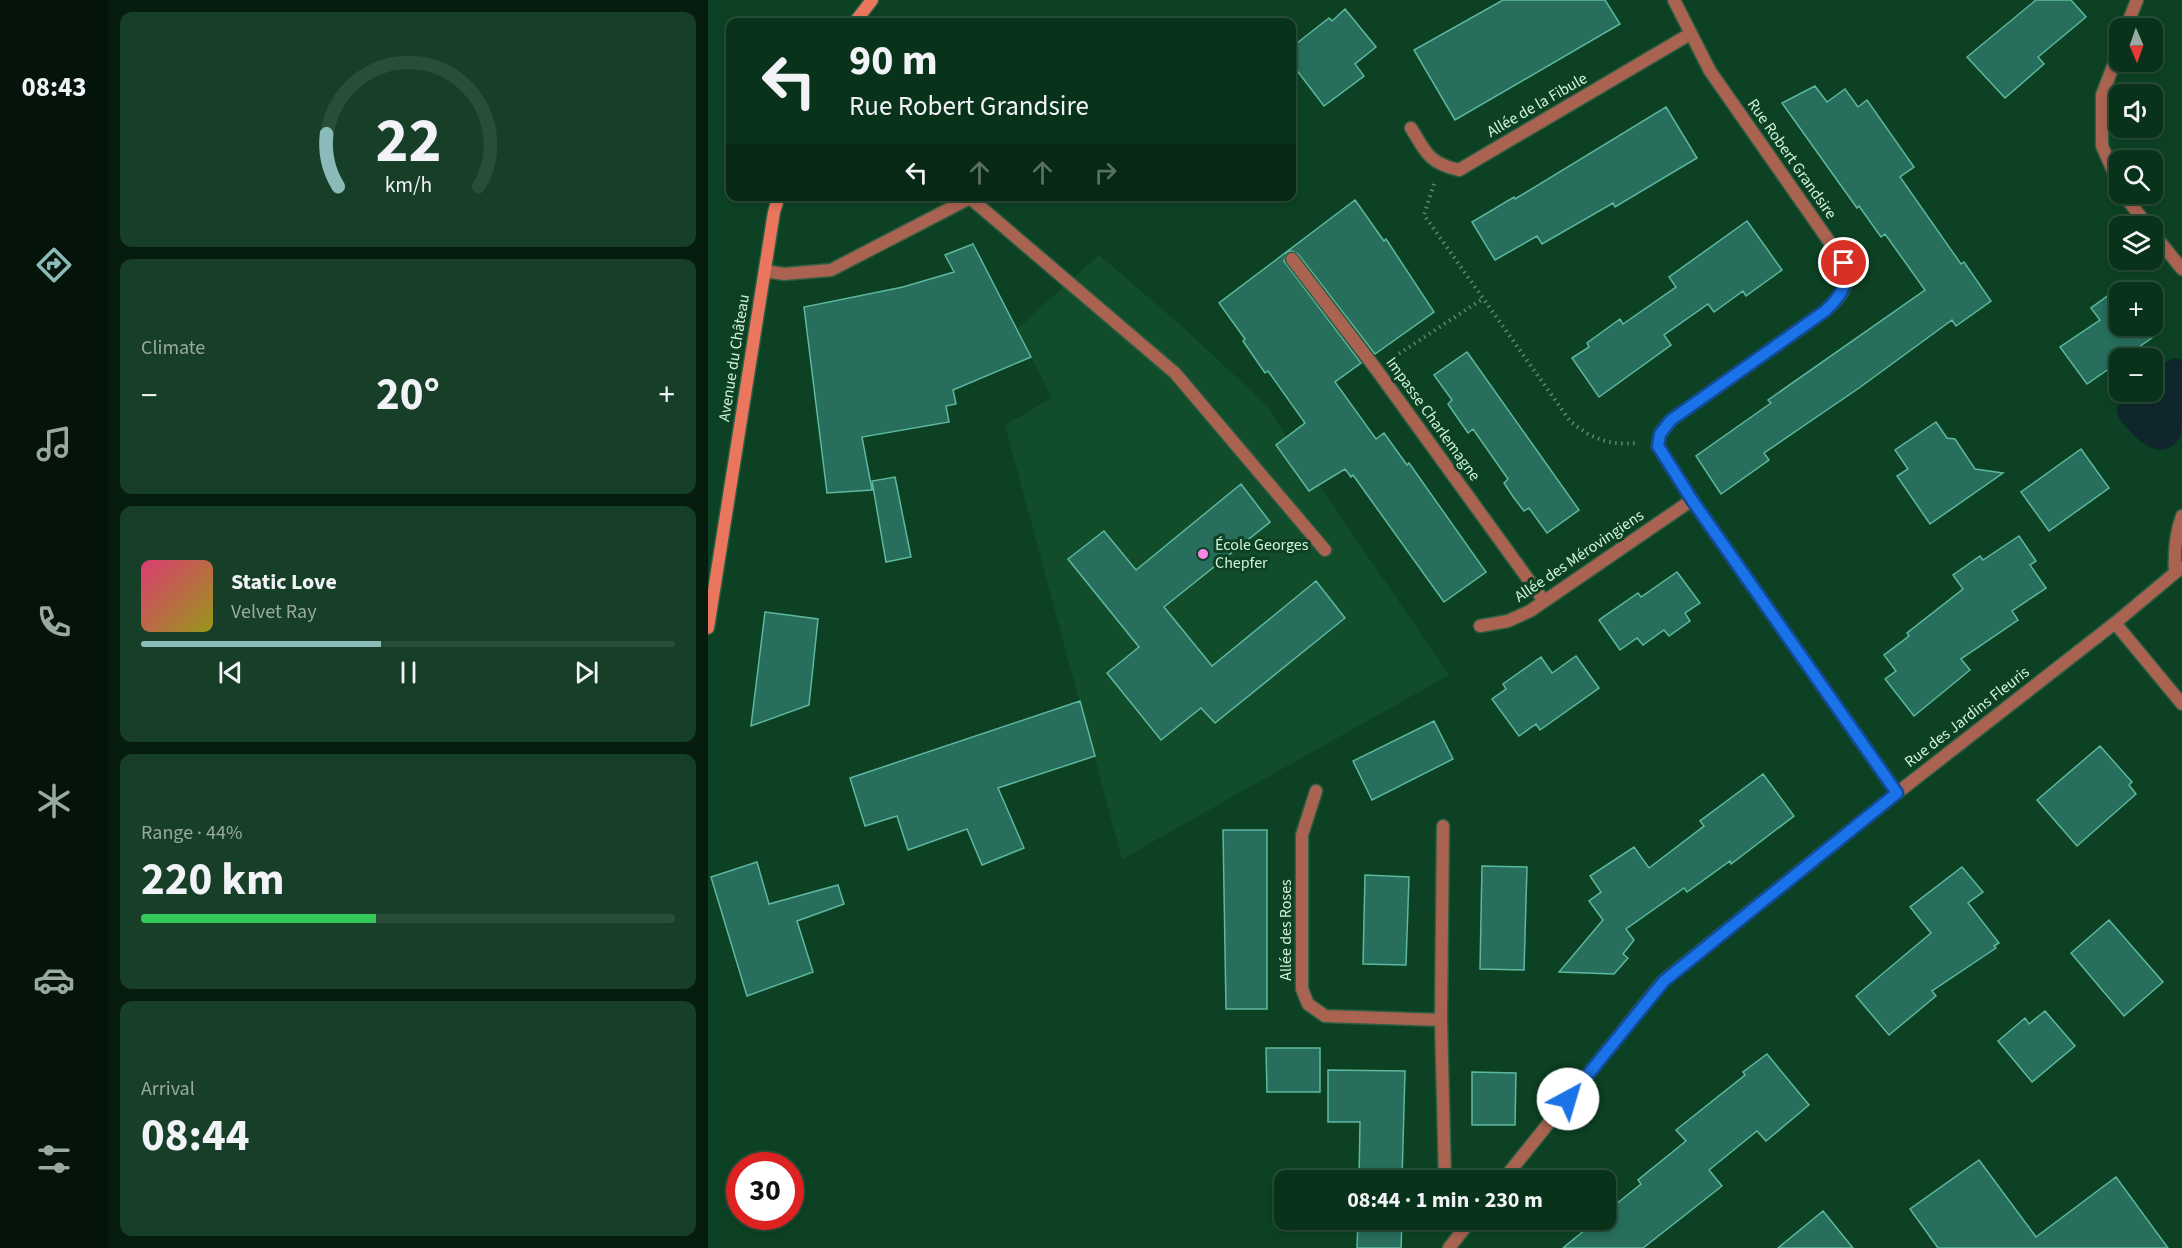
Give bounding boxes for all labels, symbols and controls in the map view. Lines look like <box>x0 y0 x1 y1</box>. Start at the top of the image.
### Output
north arrow <box>2109 18 2163 72</box>
map controls <box>2109 18 2163 402</box>
text: 90 m <box>849 31 938 91</box>
icon: left <box>750 42 828 120</box>
street label: Allée de la Fibule <box>1483 67 1591 143</box>
text: 08:43 <box>21 68 87 107</box>
button: sound <box>2109 84 2163 138</box>
text: Rue Robert Grandsire <box>849 87 1089 126</box>
street label: Rue Robert Grandsire <box>1742 94 1842 224</box>
text: 22 <box>375 97 441 186</box>
button: search <box>2109 150 2163 204</box>
icon: left <box>900 156 933 189</box>
icon: ahead <box>963 156 996 189</box>
icon: ahead <box>1026 156 1059 189</box>
icon: right <box>1089 156 1122 189</box>
text: km/h <box>384 170 432 201</box>
button: layers <box>2109 216 2163 270</box>
pin <box>1818 237 1869 288</box>
icon: directions <box>33 244 75 286</box>
icon: arrive <box>1827 246 1860 279</box>
button: + <box>2109 282 2163 336</box>
street label: Avenue du Château <box>713 293 755 423</box>
text: Climate <box>141 334 205 362</box>
button: − <box>2109 348 2163 402</box>
street label: Impasse Charlemagne <box>1381 353 1486 486</box>
text: 20° <box>376 363 440 427</box>
text: − <box>141 372 157 419</box>
text: + <box>659 372 675 419</box>
icon: music <box>33 423 75 465</box>
street label: Allée des Mérovingiens <box>1510 504 1648 608</box>
place label: École Georges Chepfer <box>1215 534 1309 574</box>
marker: École Georges Chepfer <box>1196 547 1210 561</box>
text: Static Love <box>231 566 337 598</box>
text: Velvet Ray <box>231 598 317 626</box>
icon: phone <box>33 601 75 643</box>
icon: previous <box>214 656 247 689</box>
icon: pause <box>392 656 425 689</box>
icon: next <box>570 656 603 689</box>
street label: Rue des Jardins Fleuris <box>1900 661 2034 773</box>
icon: climate <box>33 780 75 822</box>
text: Range · 44% <box>141 819 242 847</box>
text: 220 km <box>141 848 285 912</box>
street label: Allée des Roses <box>1275 879 1297 981</box>
icon: car <box>33 959 75 1001</box>
position arrow <box>1536 1067 1600 1131</box>
text: Arrival <box>141 1075 195 1103</box>
text: 08:44 <box>141 1104 250 1168</box>
icon: filters <box>33 1138 75 1180</box>
speed limit sign: 30 <box>726 1152 804 1230</box>
text: 08:44 · 1 min · 230 m <box>1347 1184 1543 1216</box>

